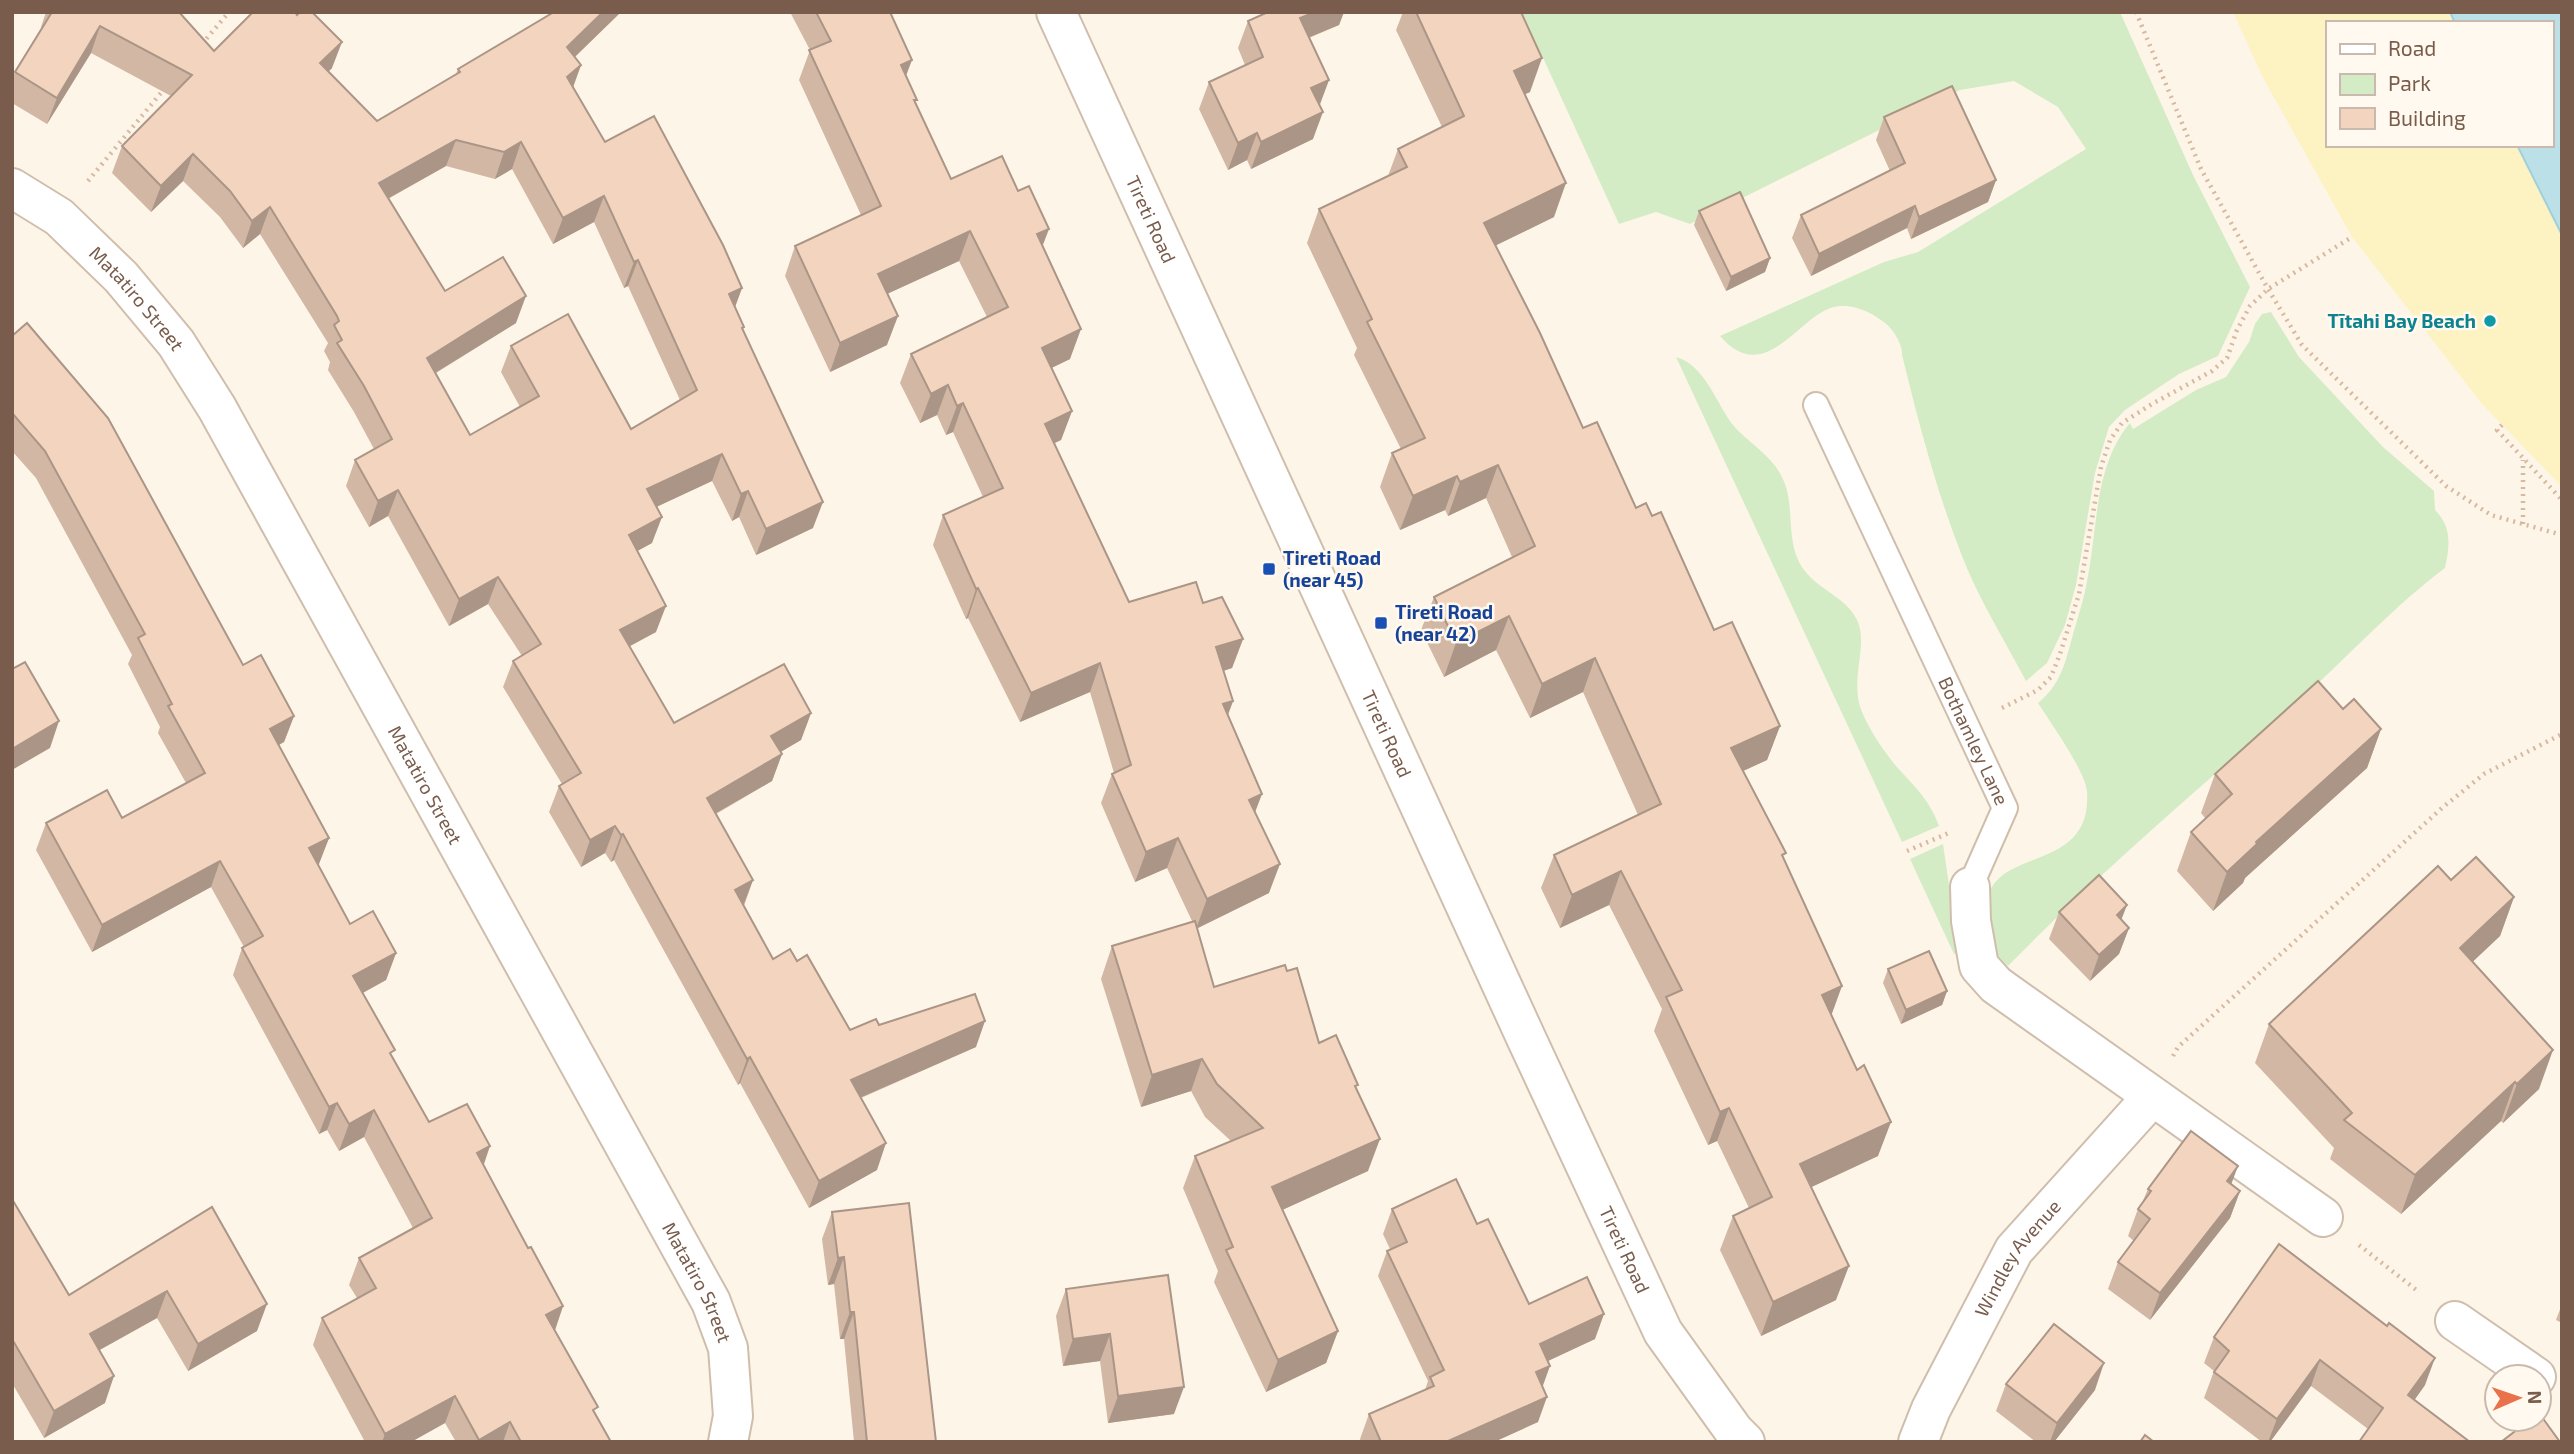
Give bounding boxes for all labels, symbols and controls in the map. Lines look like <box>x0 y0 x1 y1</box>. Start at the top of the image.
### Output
legend <box>2326 21 2553 147</box>
text: Road <box>2388 35 2436 60</box>
text: Park <box>2388 70 2431 95</box>
text: Building <box>2388 105 2466 130</box>
street label: Tireti Road <box>1122 172 1181 266</box>
street label: Matatiro Street <box>85 241 190 354</box>
place label: Tītahi Bay Beach <box>2327 309 2476 333</box>
marker: Tītahi Bay Beach <box>2482 313 2498 329</box>
place label: Tireti Road (near 45) <box>1283 546 1381 591</box>
marker: Tireti Road (near 45) <box>1261 561 1277 577</box>
place label: Tireti Road (near 42) <box>1395 600 1493 645</box>
marker: Tireti Road (near 42) <box>1373 615 1389 631</box>
street label: Bothamley Lane <box>1934 673 2014 809</box>
street label: Tireti Road <box>1357 686 1417 781</box>
street label: Matatiro Street <box>384 721 468 848</box>
street label: Windley Avenue <box>1969 1194 2065 1320</box>
street label: Tireti Road <box>1595 1202 1655 1297</box>
street label: Matatiro Street <box>658 1218 737 1346</box>
north arrow <box>2483 1363 2553 1433</box>
text: N <box>2524 1390 2547 1405</box>

